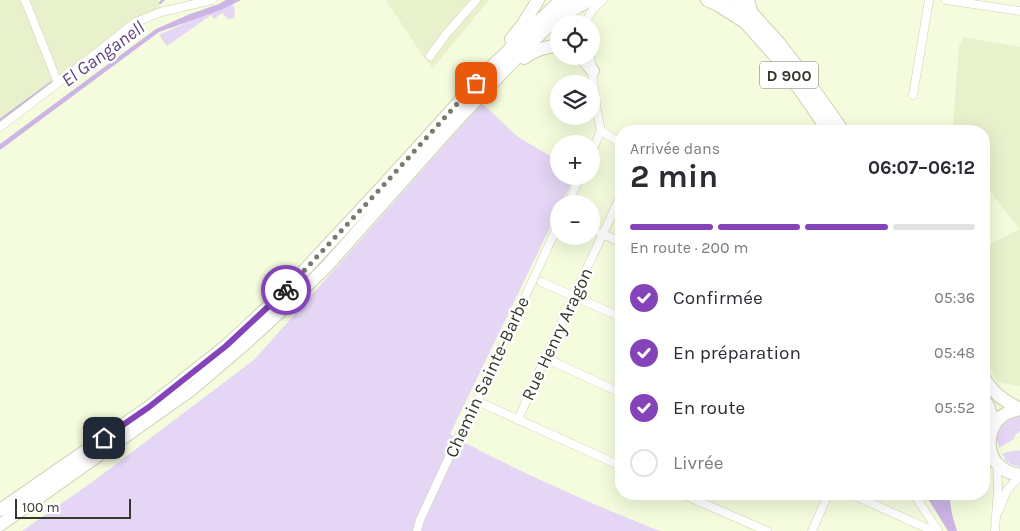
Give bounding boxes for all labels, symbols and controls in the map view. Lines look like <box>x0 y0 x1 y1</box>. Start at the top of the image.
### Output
map controls <box>550 15 600 245</box>
button: locate <box>550 15 600 65</box>
water label: El Ganganell <box>57 16 149 91</box>
pin <box>455 62 497 104</box>
road number: D 900 <box>760 62 818 88</box>
icon: bag <box>462 69 490 97</box>
button: layers <box>550 75 600 125</box>
button: + <box>550 135 600 185</box>
text: Arrivée dans <box>630 139 720 158</box>
text: 06:07–06:12 <box>868 157 975 179</box>
text: 2 min <box>630 158 718 195</box>
button: − <box>550 195 600 245</box>
text: En route · 200 m <box>630 238 748 257</box>
street label: Rue Henry Aragon <box>517 264 597 404</box>
courier <box>261 265 311 315</box>
icon: bike <box>272 276 300 304</box>
icon: check <box>630 284 658 312</box>
text: Confirmée <box>673 287 763 309</box>
text: 05:36 <box>934 288 975 307</box>
street label: Chemin Sainte-Barbe <box>440 293 534 461</box>
icon: check <box>630 339 658 367</box>
text: En préparation <box>673 342 801 364</box>
text: 05:48 <box>934 343 975 362</box>
icon: check <box>630 394 658 422</box>
text: En route <box>673 397 745 419</box>
text: 05:52 <box>934 398 975 417</box>
pin <box>83 417 125 459</box>
icon: home <box>90 424 118 452</box>
text: Livrée <box>673 452 723 474</box>
scale bar <box>15 496 131 519</box>
text: 100 m <box>22 499 60 516</box>

